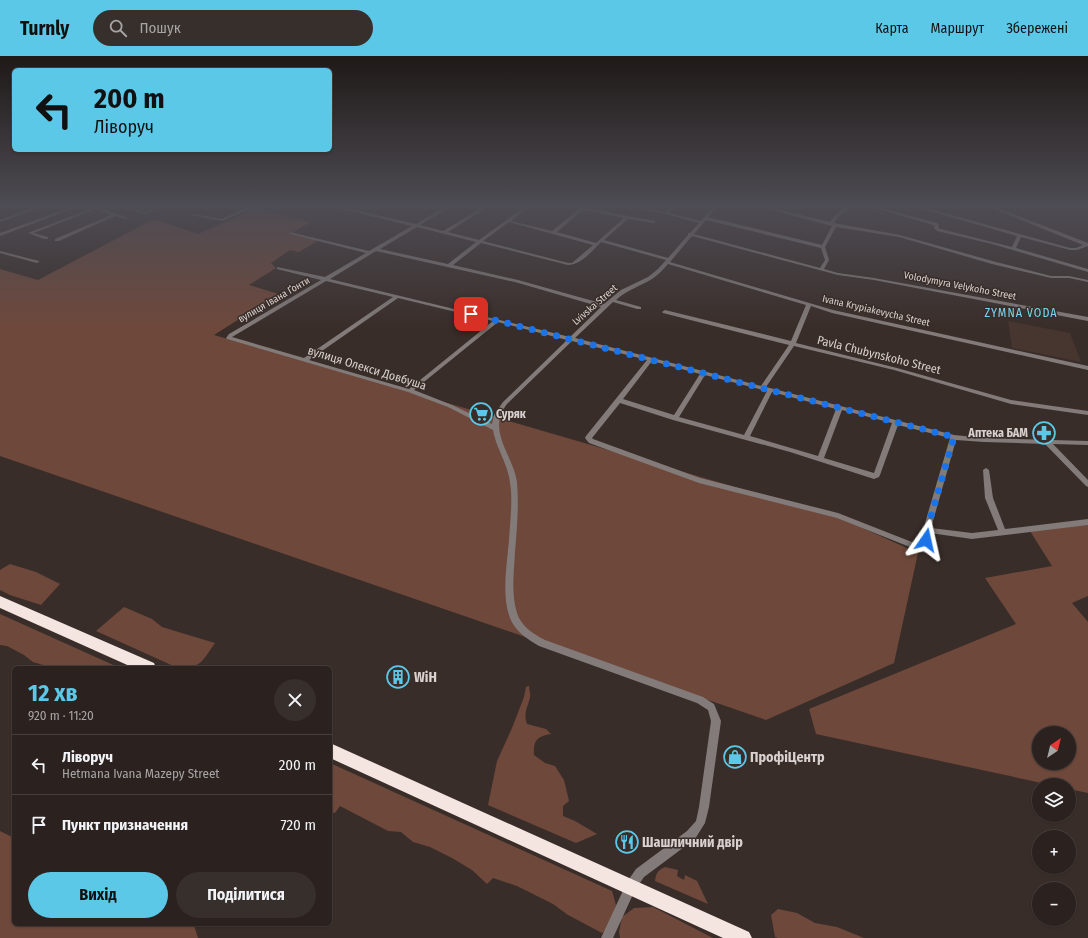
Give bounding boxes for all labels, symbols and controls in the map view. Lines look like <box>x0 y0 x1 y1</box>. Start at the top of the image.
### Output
search box <box>93 10 373 46</box>
text: Turnly <box>20 17 69 40</box>
icon: search <box>107 17 129 39</box>
text: Пошук <box>139 19 181 37</box>
text: Карта <box>875 20 909 37</box>
text: Маршрут <box>931 20 984 37</box>
text: Збережені <box>1006 20 1068 37</box>
text: 200 m <box>94 82 165 115</box>
icon: left <box>28 84 80 136</box>
text: Ліворуч <box>94 116 154 138</box>
street label: Volodymyra Velykoho Street <box>903 269 1018 303</box>
street label: вулиця Івана Ґонти <box>236 275 312 325</box>
street label: Lvivska Street <box>570 282 621 328</box>
street label: Ivana Krypiakevycha Street <box>821 293 932 329</box>
pin <box>454 297 488 331</box>
icon: arrive <box>460 303 482 325</box>
district label: ZYMNA VODA <box>984 306 1058 320</box>
street label: Pavla Chubynskoho Street <box>816 333 942 377</box>
street label: вулиця Олекси Довбуша <box>306 343 428 393</box>
supermarket icon: Суряк <box>468 401 494 427</box>
place label: Суряк <box>496 407 527 421</box>
pharmacy icon: Аптека БАМ <box>1031 420 1057 446</box>
place label: Аптека БАМ <box>967 426 1028 440</box>
position arrow <box>905 519 947 561</box>
building icon: WiH <box>385 664 411 690</box>
place label: WiH <box>414 669 437 686</box>
text: 12 хв <box>28 679 78 707</box>
button: close <box>274 679 316 721</box>
text: 920 m · 11:20 <box>28 708 94 723</box>
north arrow <box>1032 726 1076 770</box>
map controls <box>1032 726 1076 926</box>
shop icon: ПрофіЦентр <box>722 744 748 770</box>
text: Ліворуч <box>62 748 113 766</box>
place label: ПрофіЦентр <box>750 749 825 766</box>
icon: left <box>28 754 50 776</box>
text: 200 m <box>279 756 316 774</box>
text: Hetmana Ivana Mazepy Street <box>62 766 220 781</box>
button: layers <box>1032 778 1076 822</box>
icon: arrive <box>28 814 50 836</box>
text: Пункт призначення <box>62 816 188 834</box>
text: 720 m <box>281 816 316 834</box>
restaurant icon: Шашличний двір <box>614 829 640 855</box>
button: + <box>1032 830 1076 874</box>
place label: Шашличний двір <box>642 834 743 851</box>
button: Вихід <box>28 872 168 918</box>
button: Поділитися <box>176 872 316 918</box>
button: − <box>1032 882 1076 926</box>

